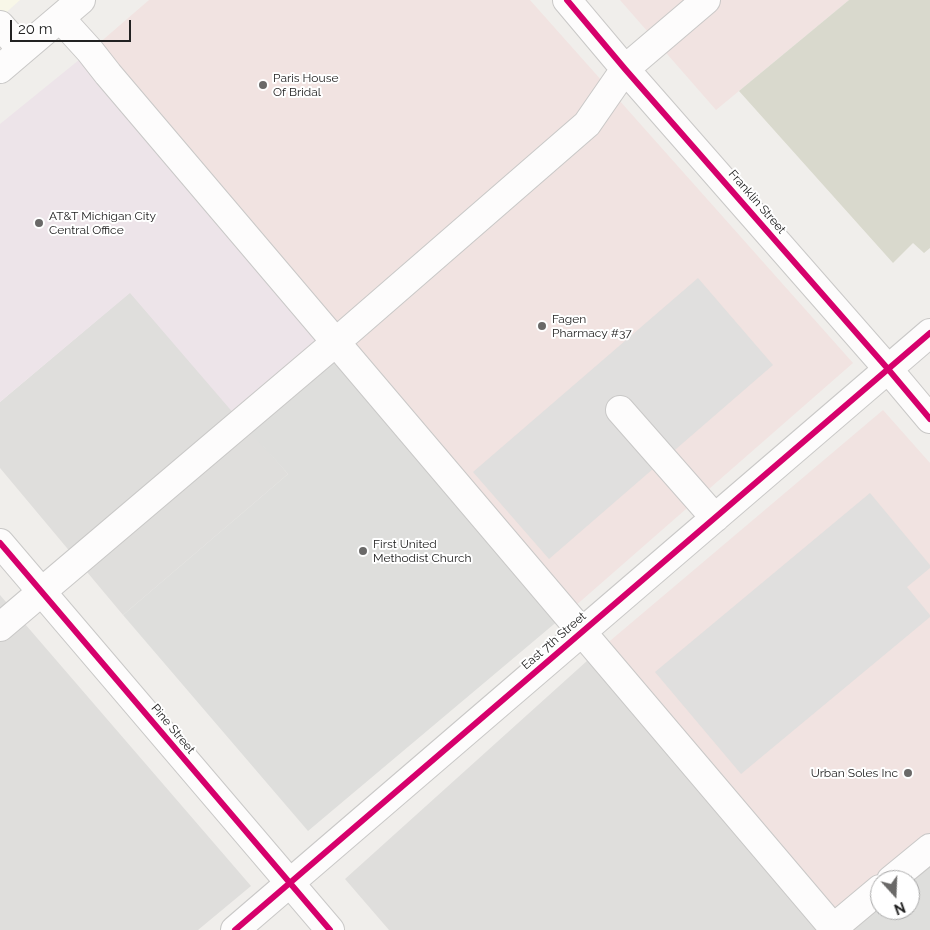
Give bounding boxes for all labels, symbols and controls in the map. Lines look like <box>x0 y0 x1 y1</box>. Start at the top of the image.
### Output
scale bar <box>12 10 134 42</box>
text: 20 m <box>18 20 53 38</box>
place label: Paris House Of Bridal <box>273 71 338 99</box>
marker: Paris House Of Bridal <box>257 79 269 91</box>
street label: Franklin Street <box>725 167 789 237</box>
place label: AT&T Michigan City Central Office <box>49 209 156 237</box>
marker: AT&T Michigan City Central Office <box>33 217 45 229</box>
place label: Fagen Pharmacy #37 <box>552 312 632 340</box>
marker: Fagen Pharmacy #37 <box>536 320 548 332</box>
place label: First United Methodist Church <box>373 537 471 565</box>
marker: First United Methodist Church <box>357 545 369 557</box>
street label: East 7th Street <box>519 609 589 673</box>
street label: Pine Street <box>148 701 198 757</box>
place label: Urban Soles Inc <box>811 766 898 780</box>
marker: Urban Soles Inc <box>902 767 914 779</box>
north arrow <box>870 870 920 920</box>
text: N <box>892 899 908 918</box>

